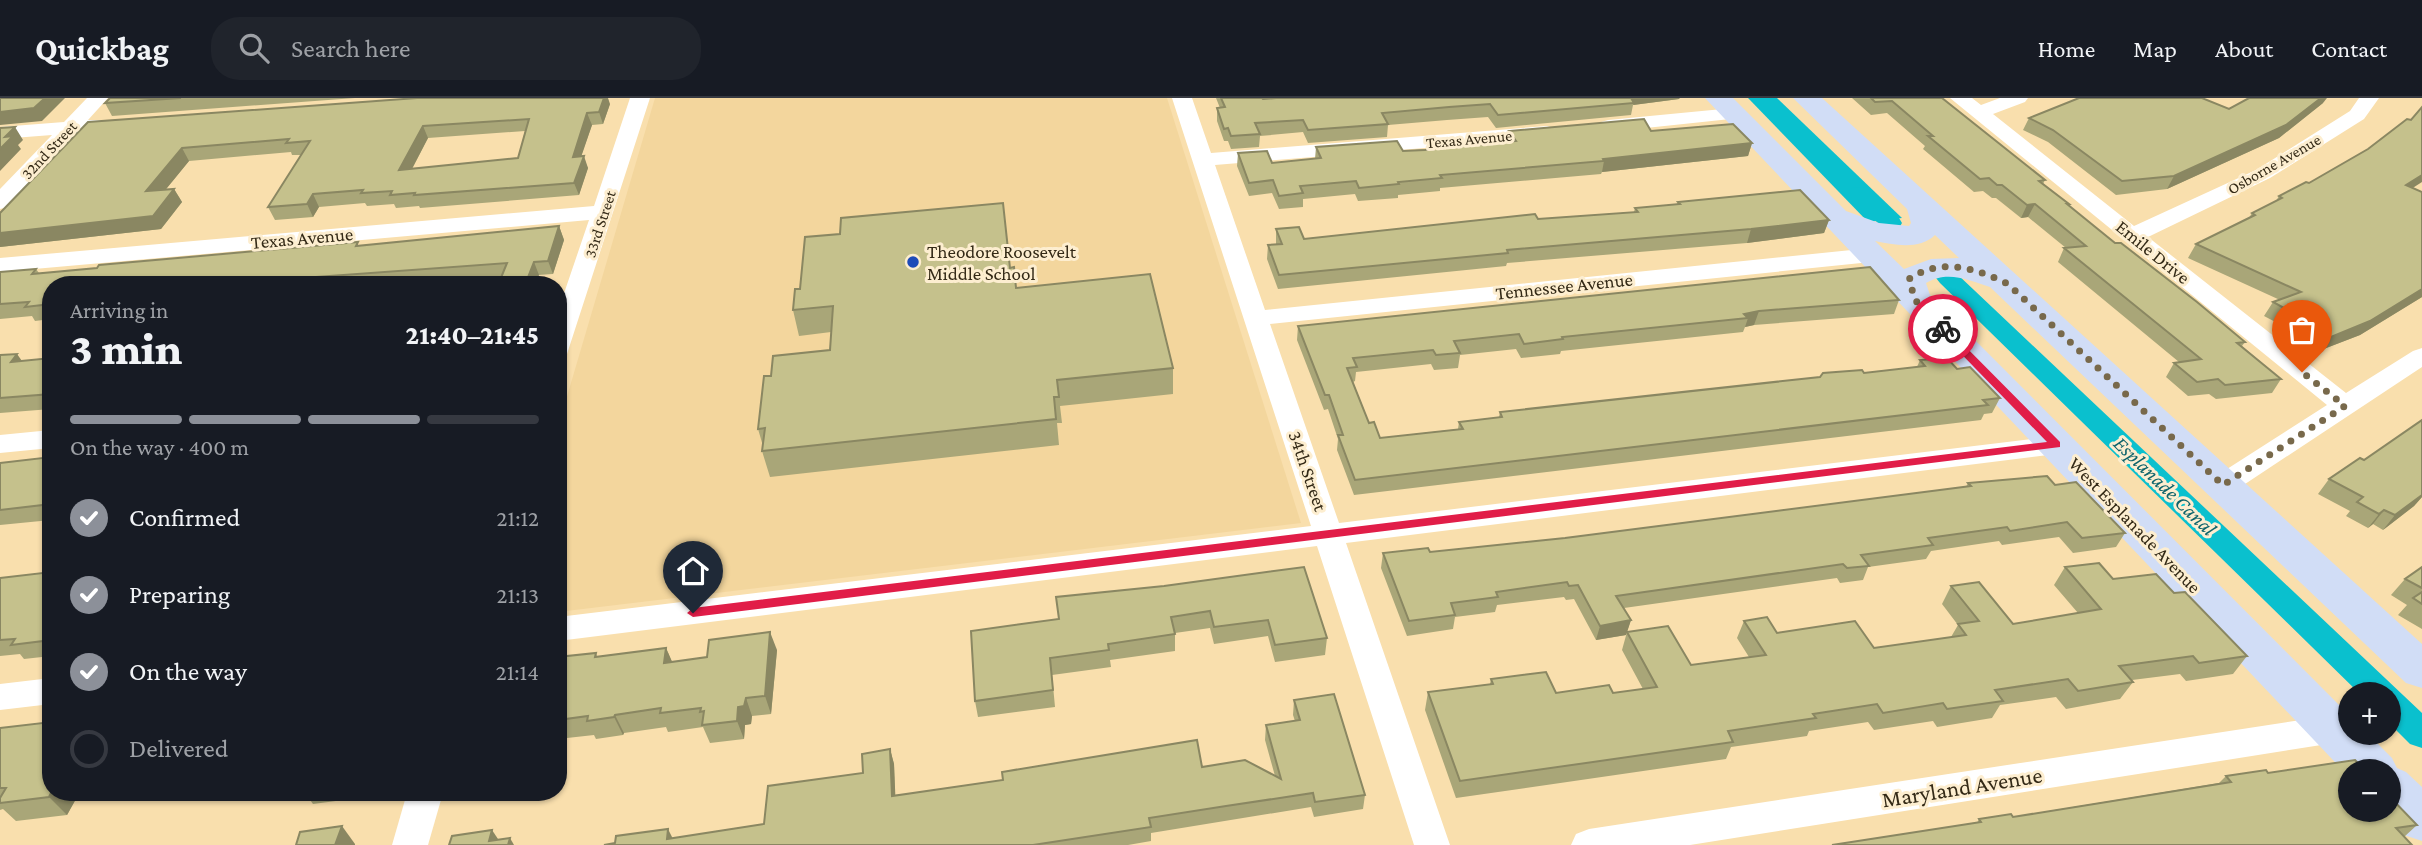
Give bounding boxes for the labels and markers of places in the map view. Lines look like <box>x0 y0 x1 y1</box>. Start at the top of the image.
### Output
place label: Theodore Roosevelt Middle School <box>927 241 1077 284</box>
marker: Theodore Roosevelt Middle School <box>905 254 921 270</box>
pin <box>2272 300 2332 372</box>
pin <box>663 541 723 613</box>

